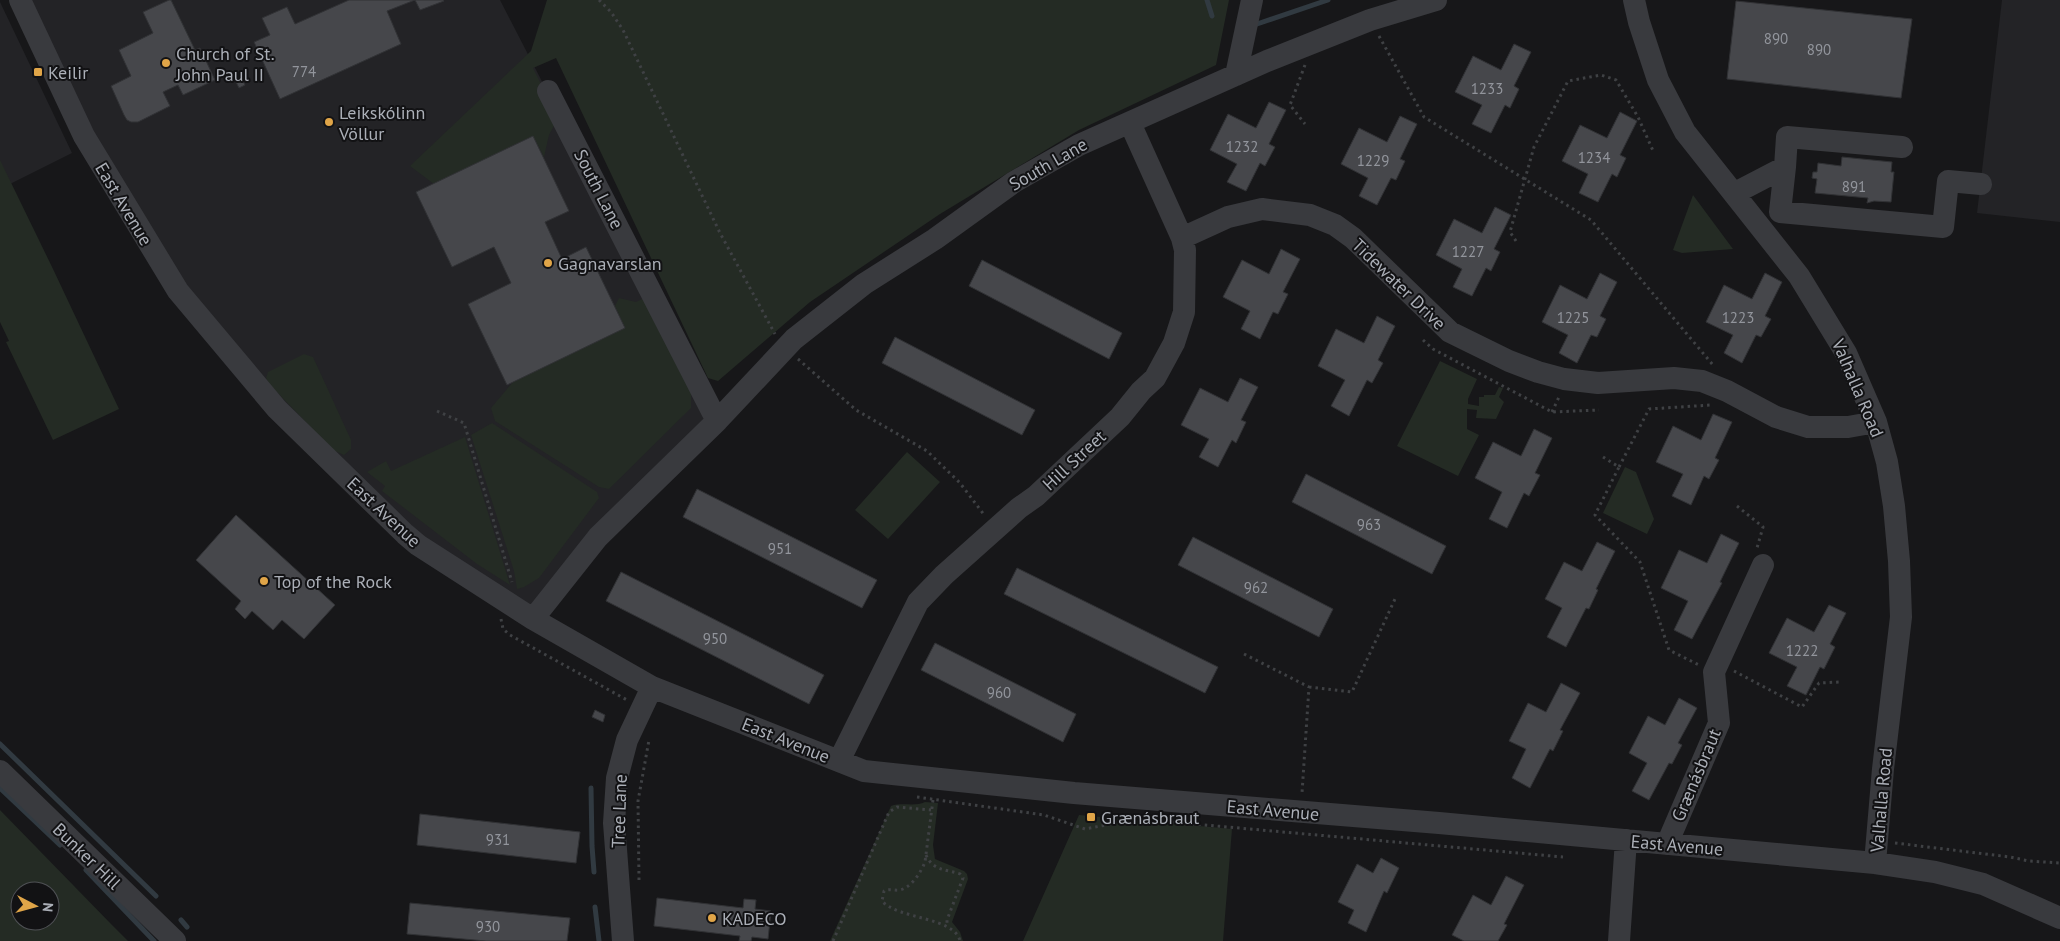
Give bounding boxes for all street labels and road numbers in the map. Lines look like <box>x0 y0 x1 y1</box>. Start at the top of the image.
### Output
street label: South Lane <box>1005 132 1091 196</box>
street label: South Lane <box>569 145 629 233</box>
street label: East Avenue <box>90 158 158 250</box>
street label: Tidewater Drive <box>1347 233 1451 335</box>
street label: Valhalla Road <box>1827 334 1889 441</box>
street label: Hill Street <box>1038 425 1110 495</box>
street label: East Avenue <box>342 472 426 552</box>
street label: East Avenue <box>739 712 833 768</box>
street label: Grænásbraut <box>1666 725 1726 825</box>
street label: Valhalla Road <box>1865 747 1897 854</box>
street label: Tree Lane <box>606 774 632 848</box>
street label: East Avenue <box>1226 795 1320 825</box>
street label: Bunker Hill <box>48 818 126 895</box>
street label: East Avenue <box>1630 830 1724 860</box>

